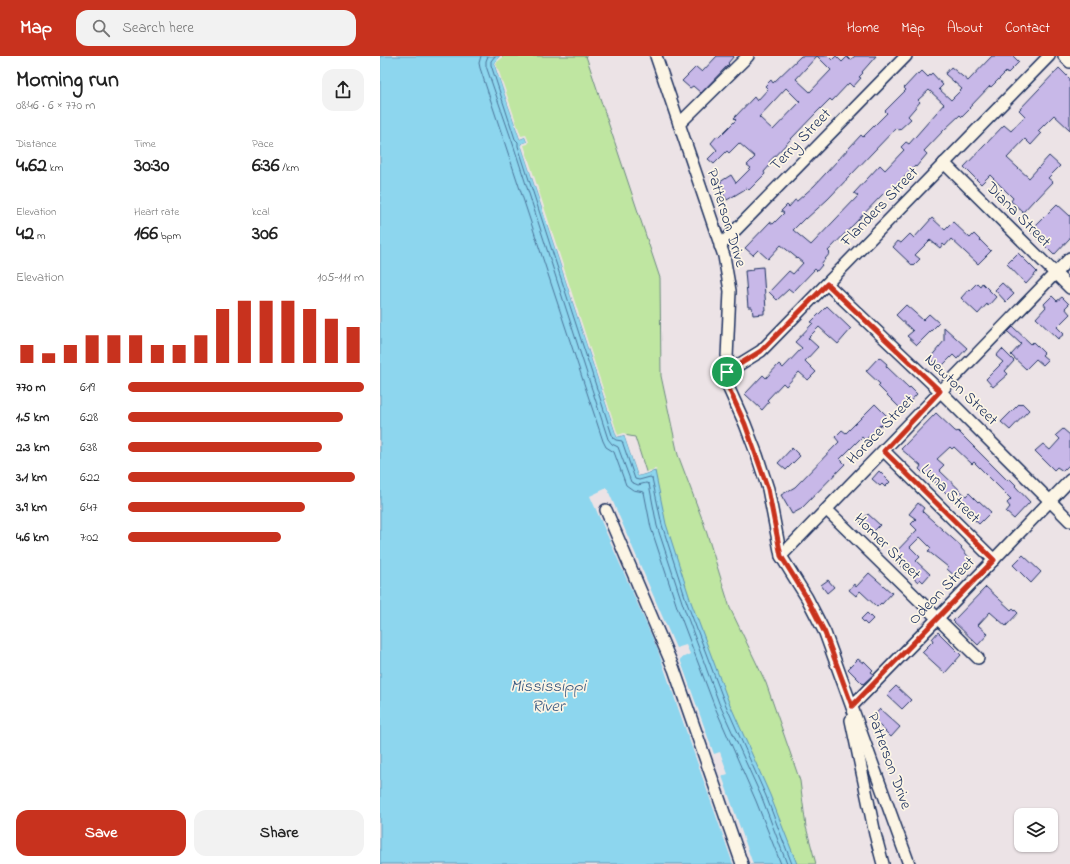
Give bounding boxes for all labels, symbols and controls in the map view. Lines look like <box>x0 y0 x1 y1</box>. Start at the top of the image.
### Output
search box <box>76 10 356 46</box>
text: Map <box>20 15 52 42</box>
icon: search <box>90 17 112 39</box>
text: Search here <box>122 17 194 39</box>
text: Home <box>847 18 879 39</box>
text: Map <box>901 18 925 39</box>
text: About <box>947 18 983 39</box>
text: Contact <box>1005 18 1050 39</box>
text: Morning run <box>16 65 119 97</box>
button: share <box>322 69 364 111</box>
text: 08:46 · 6 × 770 m <box>16 96 95 115</box>
street label: Terry Street <box>765 103 838 177</box>
text: Distance <box>16 136 57 152</box>
text: Time <box>134 136 156 152</box>
text: Pace <box>252 136 273 152</box>
text: 4.62 <box>16 152 47 181</box>
text: 30:30 <box>134 152 170 181</box>
text: 6:36 <box>252 152 280 181</box>
text: km <box>47 160 63 176</box>
text: /km <box>280 160 299 176</box>
street label: Flanders Street <box>835 161 925 253</box>
street label: Patterson Drive <box>700 166 753 271</box>
street label: Diana Street <box>979 176 1057 254</box>
text: Elevation <box>16 204 56 220</box>
text: Heart rate <box>134 204 179 220</box>
text: kcal <box>252 204 270 220</box>
text: 42 <box>16 220 34 249</box>
text: 166 <box>134 220 158 249</box>
text: 306 <box>252 220 278 249</box>
text: m <box>34 228 45 244</box>
text: bpm <box>158 228 181 244</box>
text: Elevation <box>16 268 64 287</box>
text: 105–111 m <box>317 268 364 287</box>
street label: Newton Street <box>919 349 1004 432</box>
pin <box>710 355 744 389</box>
icon: arrive <box>716 361 738 383</box>
text: 770 m <box>16 378 46 397</box>
text: 6:19 <box>80 378 95 397</box>
street label: Horace Street <box>841 389 921 471</box>
text: 1.5 km <box>16 408 49 427</box>
text: 6:28 <box>80 408 98 427</box>
text: 2.3 km <box>16 438 50 457</box>
text: 6:38 <box>80 438 97 457</box>
street label: Luna Street <box>915 459 986 530</box>
text: 3.1 km <box>16 468 47 487</box>
text: 6:22 <box>80 468 100 487</box>
text: 3.9 km <box>16 498 47 517</box>
text: 6:47 <box>80 498 98 517</box>
street label: Homer Street <box>848 508 927 587</box>
text: 4.6 km <box>16 528 49 547</box>
text: 7:02 <box>80 528 99 547</box>
street label: Odeon Street <box>903 551 981 631</box>
water label: Mississippi River <box>510 674 588 719</box>
street label: Patterson Drive <box>860 709 918 814</box>
map controls <box>1014 808 1058 852</box>
button: layers <box>1014 808 1058 852</box>
button: Save <box>16 810 186 856</box>
button: Share <box>194 810 364 856</box>

